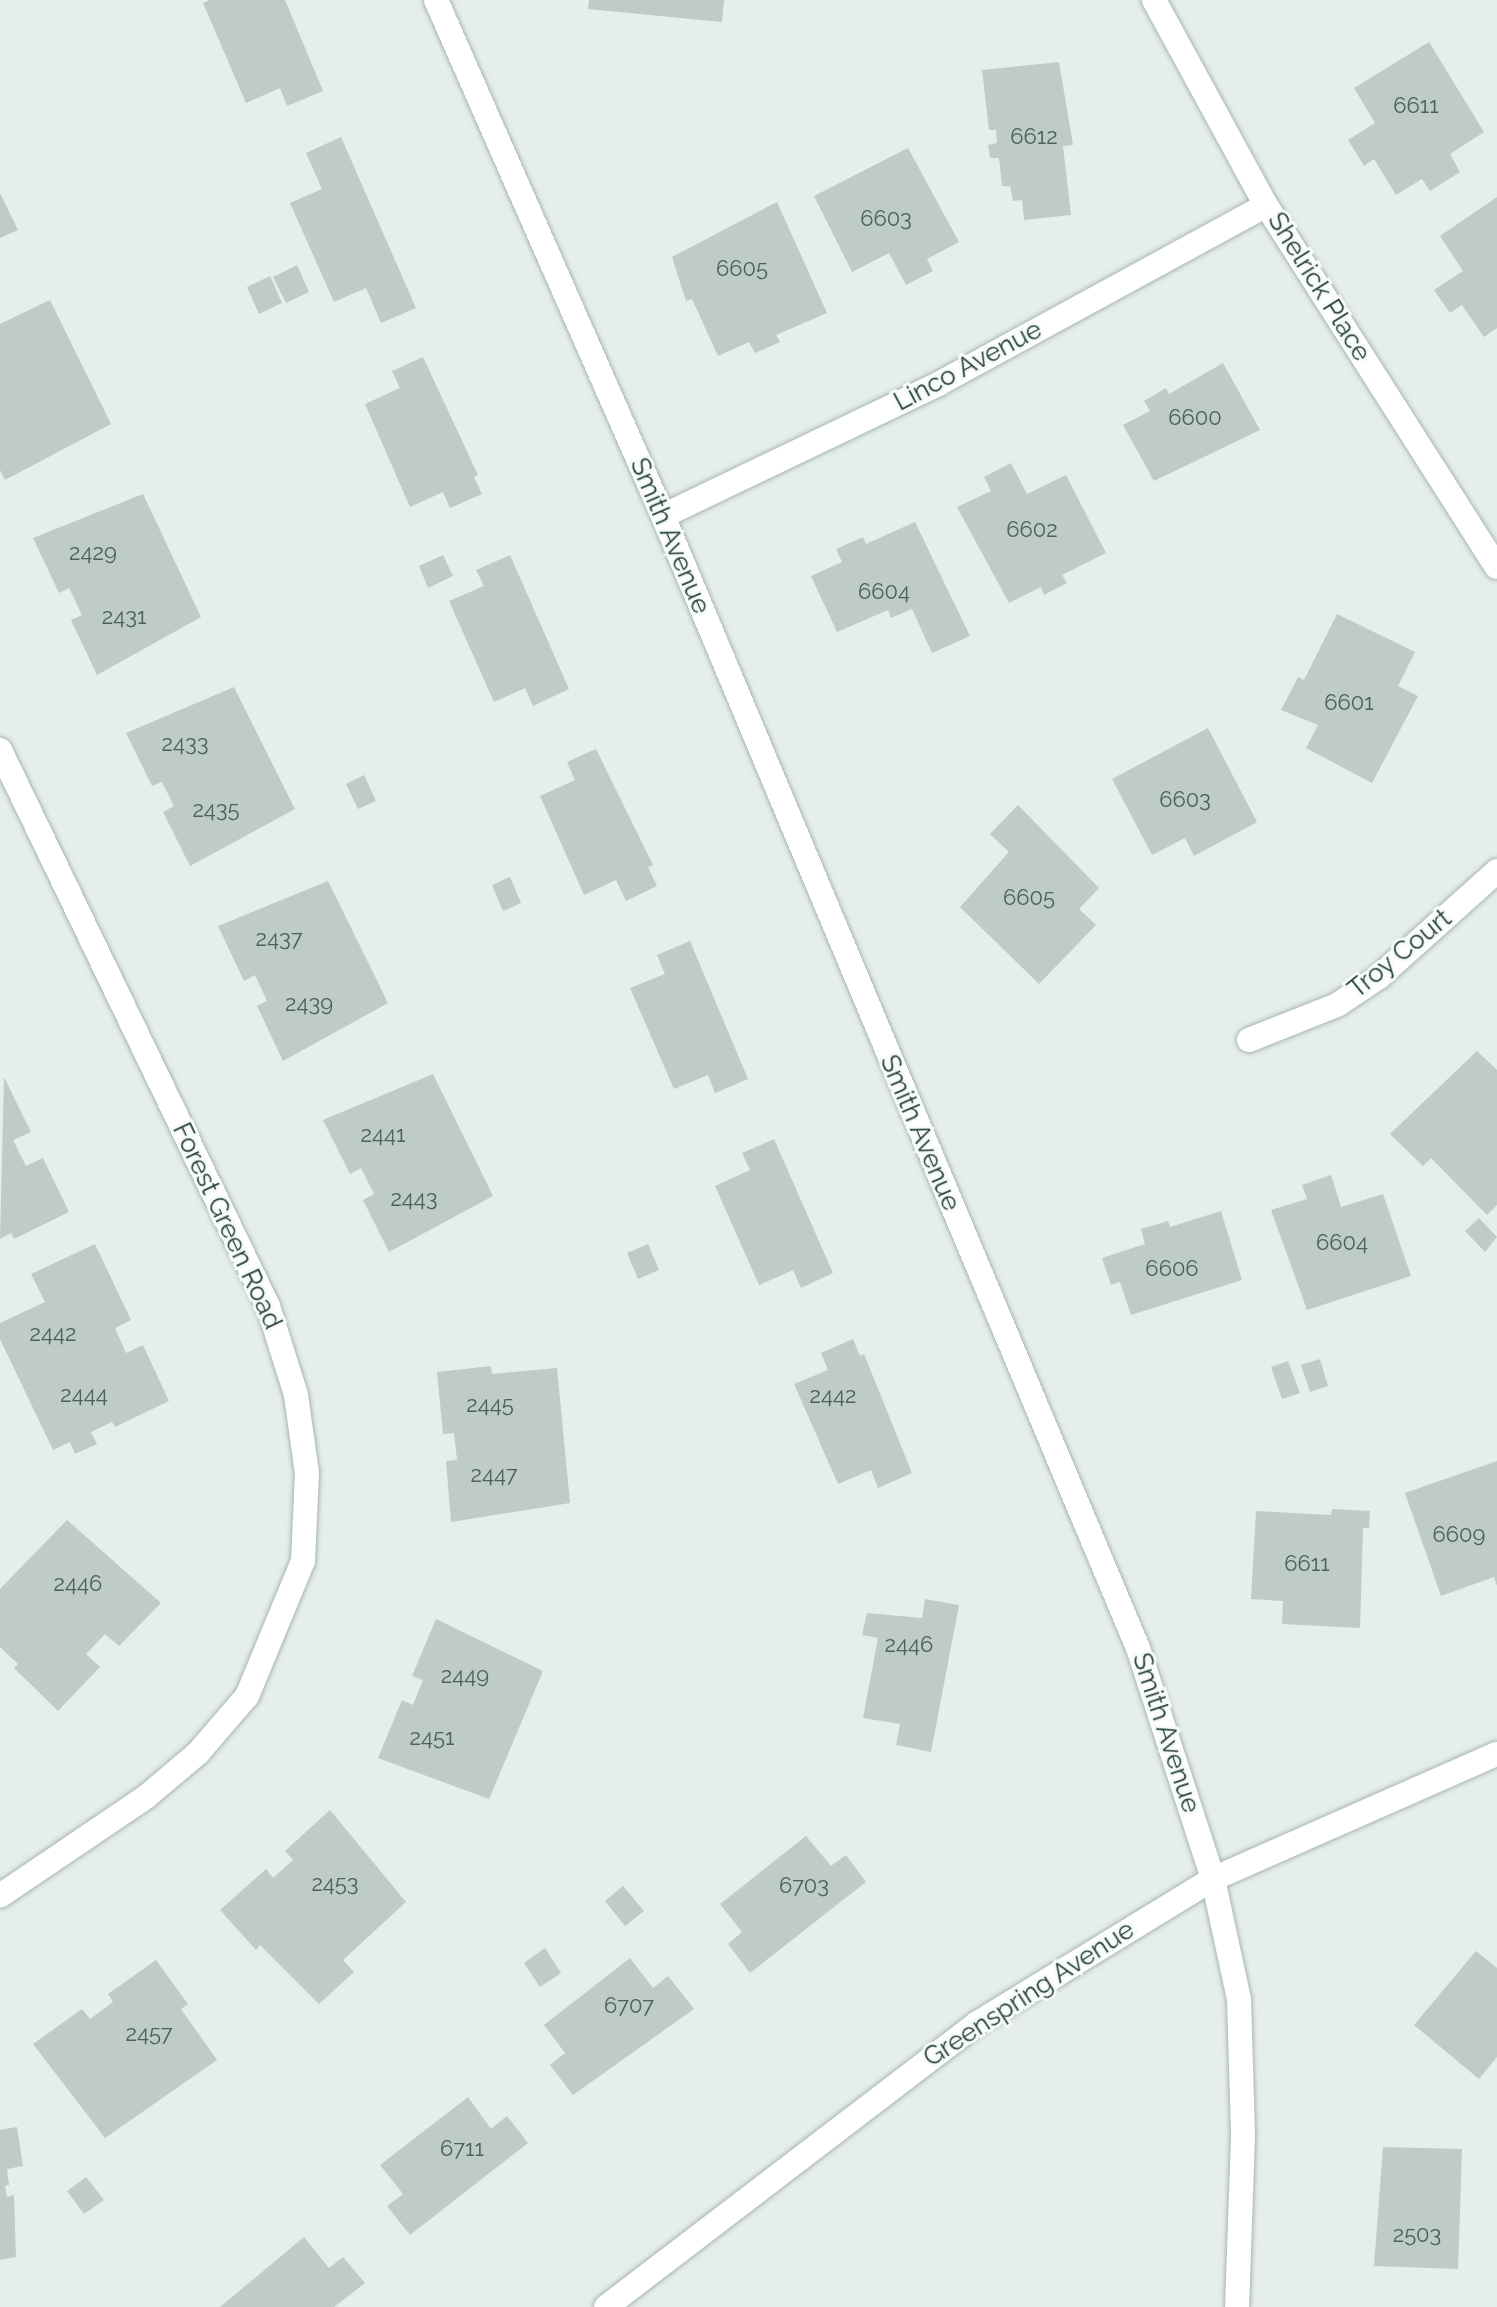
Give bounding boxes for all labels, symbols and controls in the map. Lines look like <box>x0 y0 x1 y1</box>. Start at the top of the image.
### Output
house number: 6611 <box>1393 93 1439 119</box>
house number: 6612 <box>1010 124 1058 150</box>
house number: 6603 <box>860 206 912 232</box>
street label: Shelrick Place <box>1261 207 1377 367</box>
house number: 6605 <box>716 256 768 282</box>
street label: Linco Avenue <box>889 314 1047 418</box>
house number: 6600 <box>1168 405 1222 431</box>
street label: Smith Avenue <box>623 453 717 619</box>
house number: 6602 <box>1006 517 1058 543</box>
house number: 2429 <box>69 540 117 566</box>
house number: 6604 <box>858 579 910 605</box>
house number: 2431 <box>102 604 146 630</box>
house number: 6601 <box>1324 690 1374 716</box>
house number: 2433 <box>162 731 208 757</box>
house number: 6603 <box>1159 787 1211 813</box>
house number: 2435 <box>192 797 240 823</box>
house number: 6605 <box>1003 885 1055 911</box>
street label: Troy Court <box>1342 903 1458 1005</box>
house number: 2437 <box>256 926 302 952</box>
house number: 2439 <box>285 991 333 1017</box>
street label: Smith Avenue <box>873 1050 967 1216</box>
street label: Forest Green Road <box>166 1118 288 1334</box>
house number: 2441 <box>361 1122 405 1148</box>
house number: 2443 <box>390 1186 438 1212</box>
house number: 6604 <box>1316 1230 1368 1256</box>
house number: 6606 <box>1145 1256 1199 1282</box>
house number: 2442 <box>30 1321 76 1347</box>
house number: 2444 <box>60 1382 108 1408</box>
house number: 2442 <box>810 1383 856 1409</box>
house number: 2445 <box>466 1392 514 1418</box>
house number: 2447 <box>470 1462 518 1488</box>
house number: 6609 <box>1433 1522 1485 1548</box>
house number: 6611 <box>1284 1551 1330 1577</box>
house number: 2446 <box>54 1571 102 1597</box>
house number: 2446 <box>885 1632 933 1658</box>
street label: Smith Avenue <box>1125 1649 1207 1817</box>
house number: 2449 <box>441 1663 489 1689</box>
house number: 2451 <box>410 1725 454 1751</box>
house number: 2453 <box>311 1871 359 1897</box>
house number: 6703 <box>779 1873 829 1899</box>
street label: Greenspring Avenue <box>918 1914 1140 2074</box>
house number: 6707 <box>604 1993 654 2019</box>
house number: 2457 <box>125 2021 173 2047</box>
house number: 6711 <box>440 2136 484 2162</box>
house number: 2503 <box>1393 2222 1441 2248</box>

